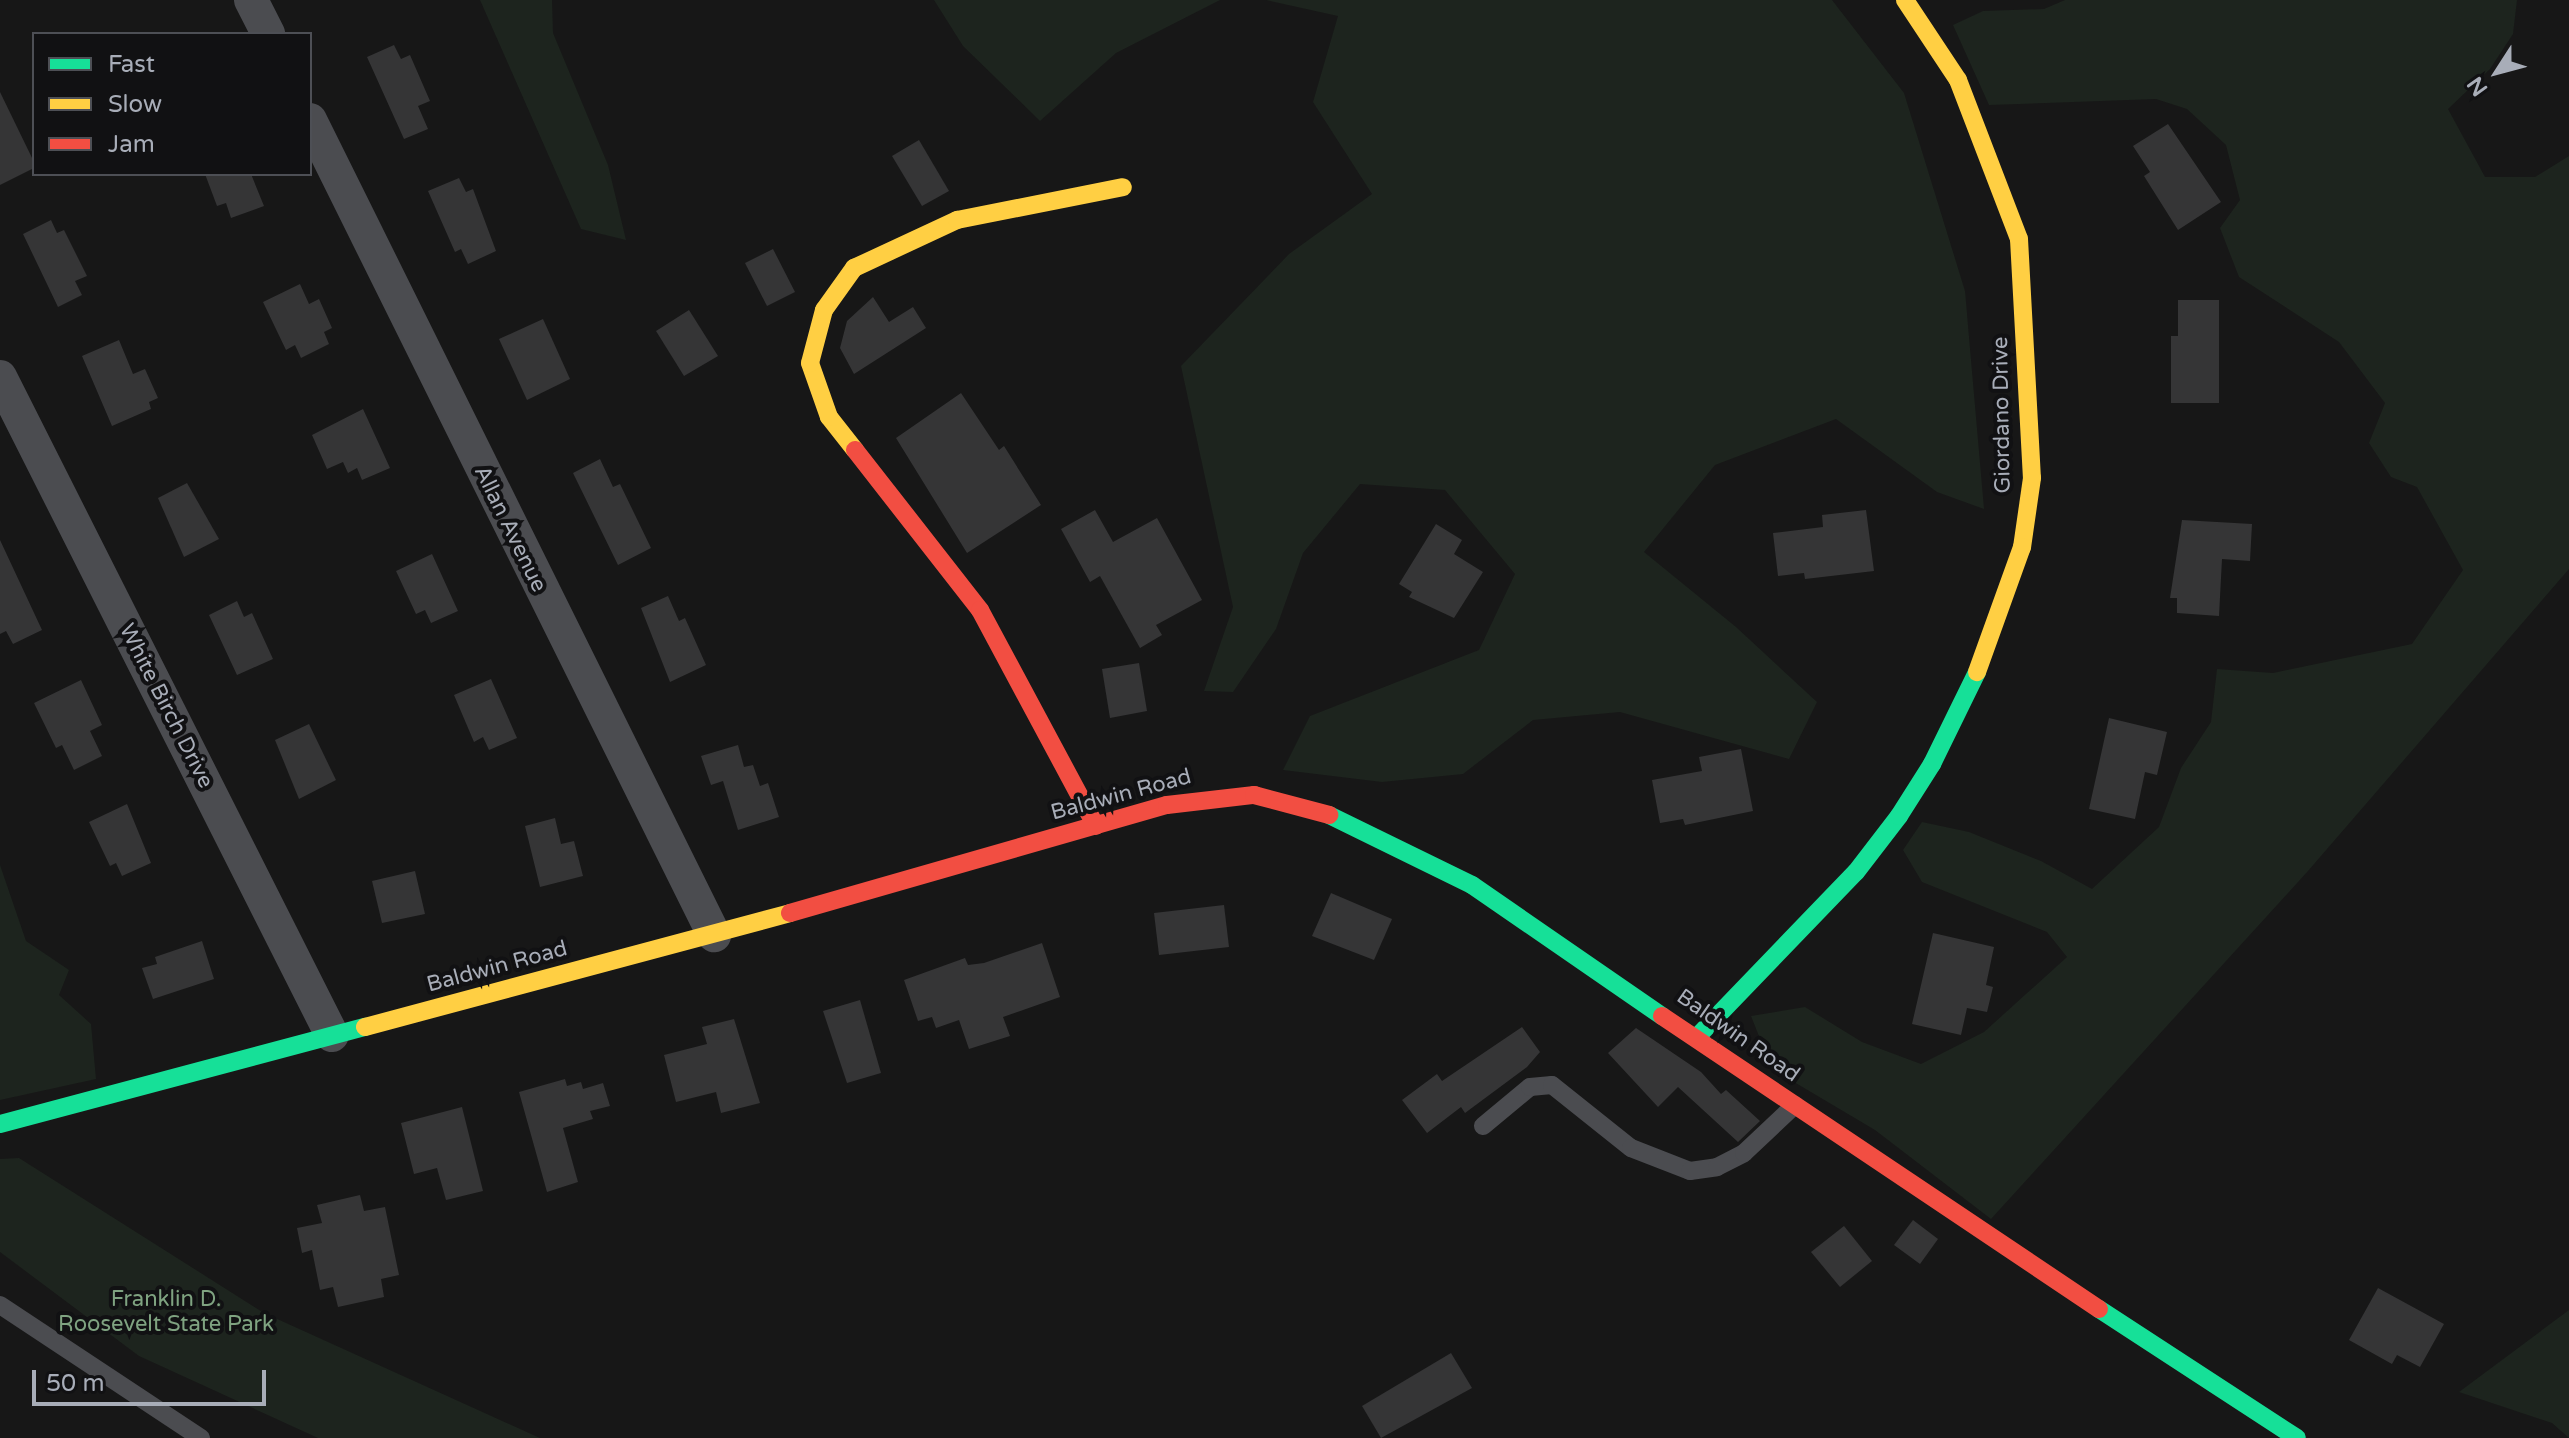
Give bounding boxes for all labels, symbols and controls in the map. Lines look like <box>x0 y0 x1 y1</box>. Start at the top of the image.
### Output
legend <box>32 32 312 176</box>
north arrow <box>2457 32 2537 112</box>
text: Fast <box>108 50 155 79</box>
text: N <box>2462 71 2493 101</box>
text: Slow <box>108 90 162 119</box>
text: Jam <box>108 130 155 159</box>
street label: Giordano Drive <box>1987 337 2017 493</box>
street label: Allan Avenue <box>468 461 552 597</box>
street label: White Birch Drive <box>113 619 219 793</box>
street label: Baldwin Road <box>1048 764 1194 826</box>
street label: Baldwin Road <box>424 936 570 998</box>
street label: Baldwin Road <box>1671 984 1805 1088</box>
park label: Franklin D. Roosevelt State Park <box>58 1286 274 1338</box>
scale bar <box>36 1354 270 1404</box>
text: 50 m <box>46 1369 104 1398</box>

